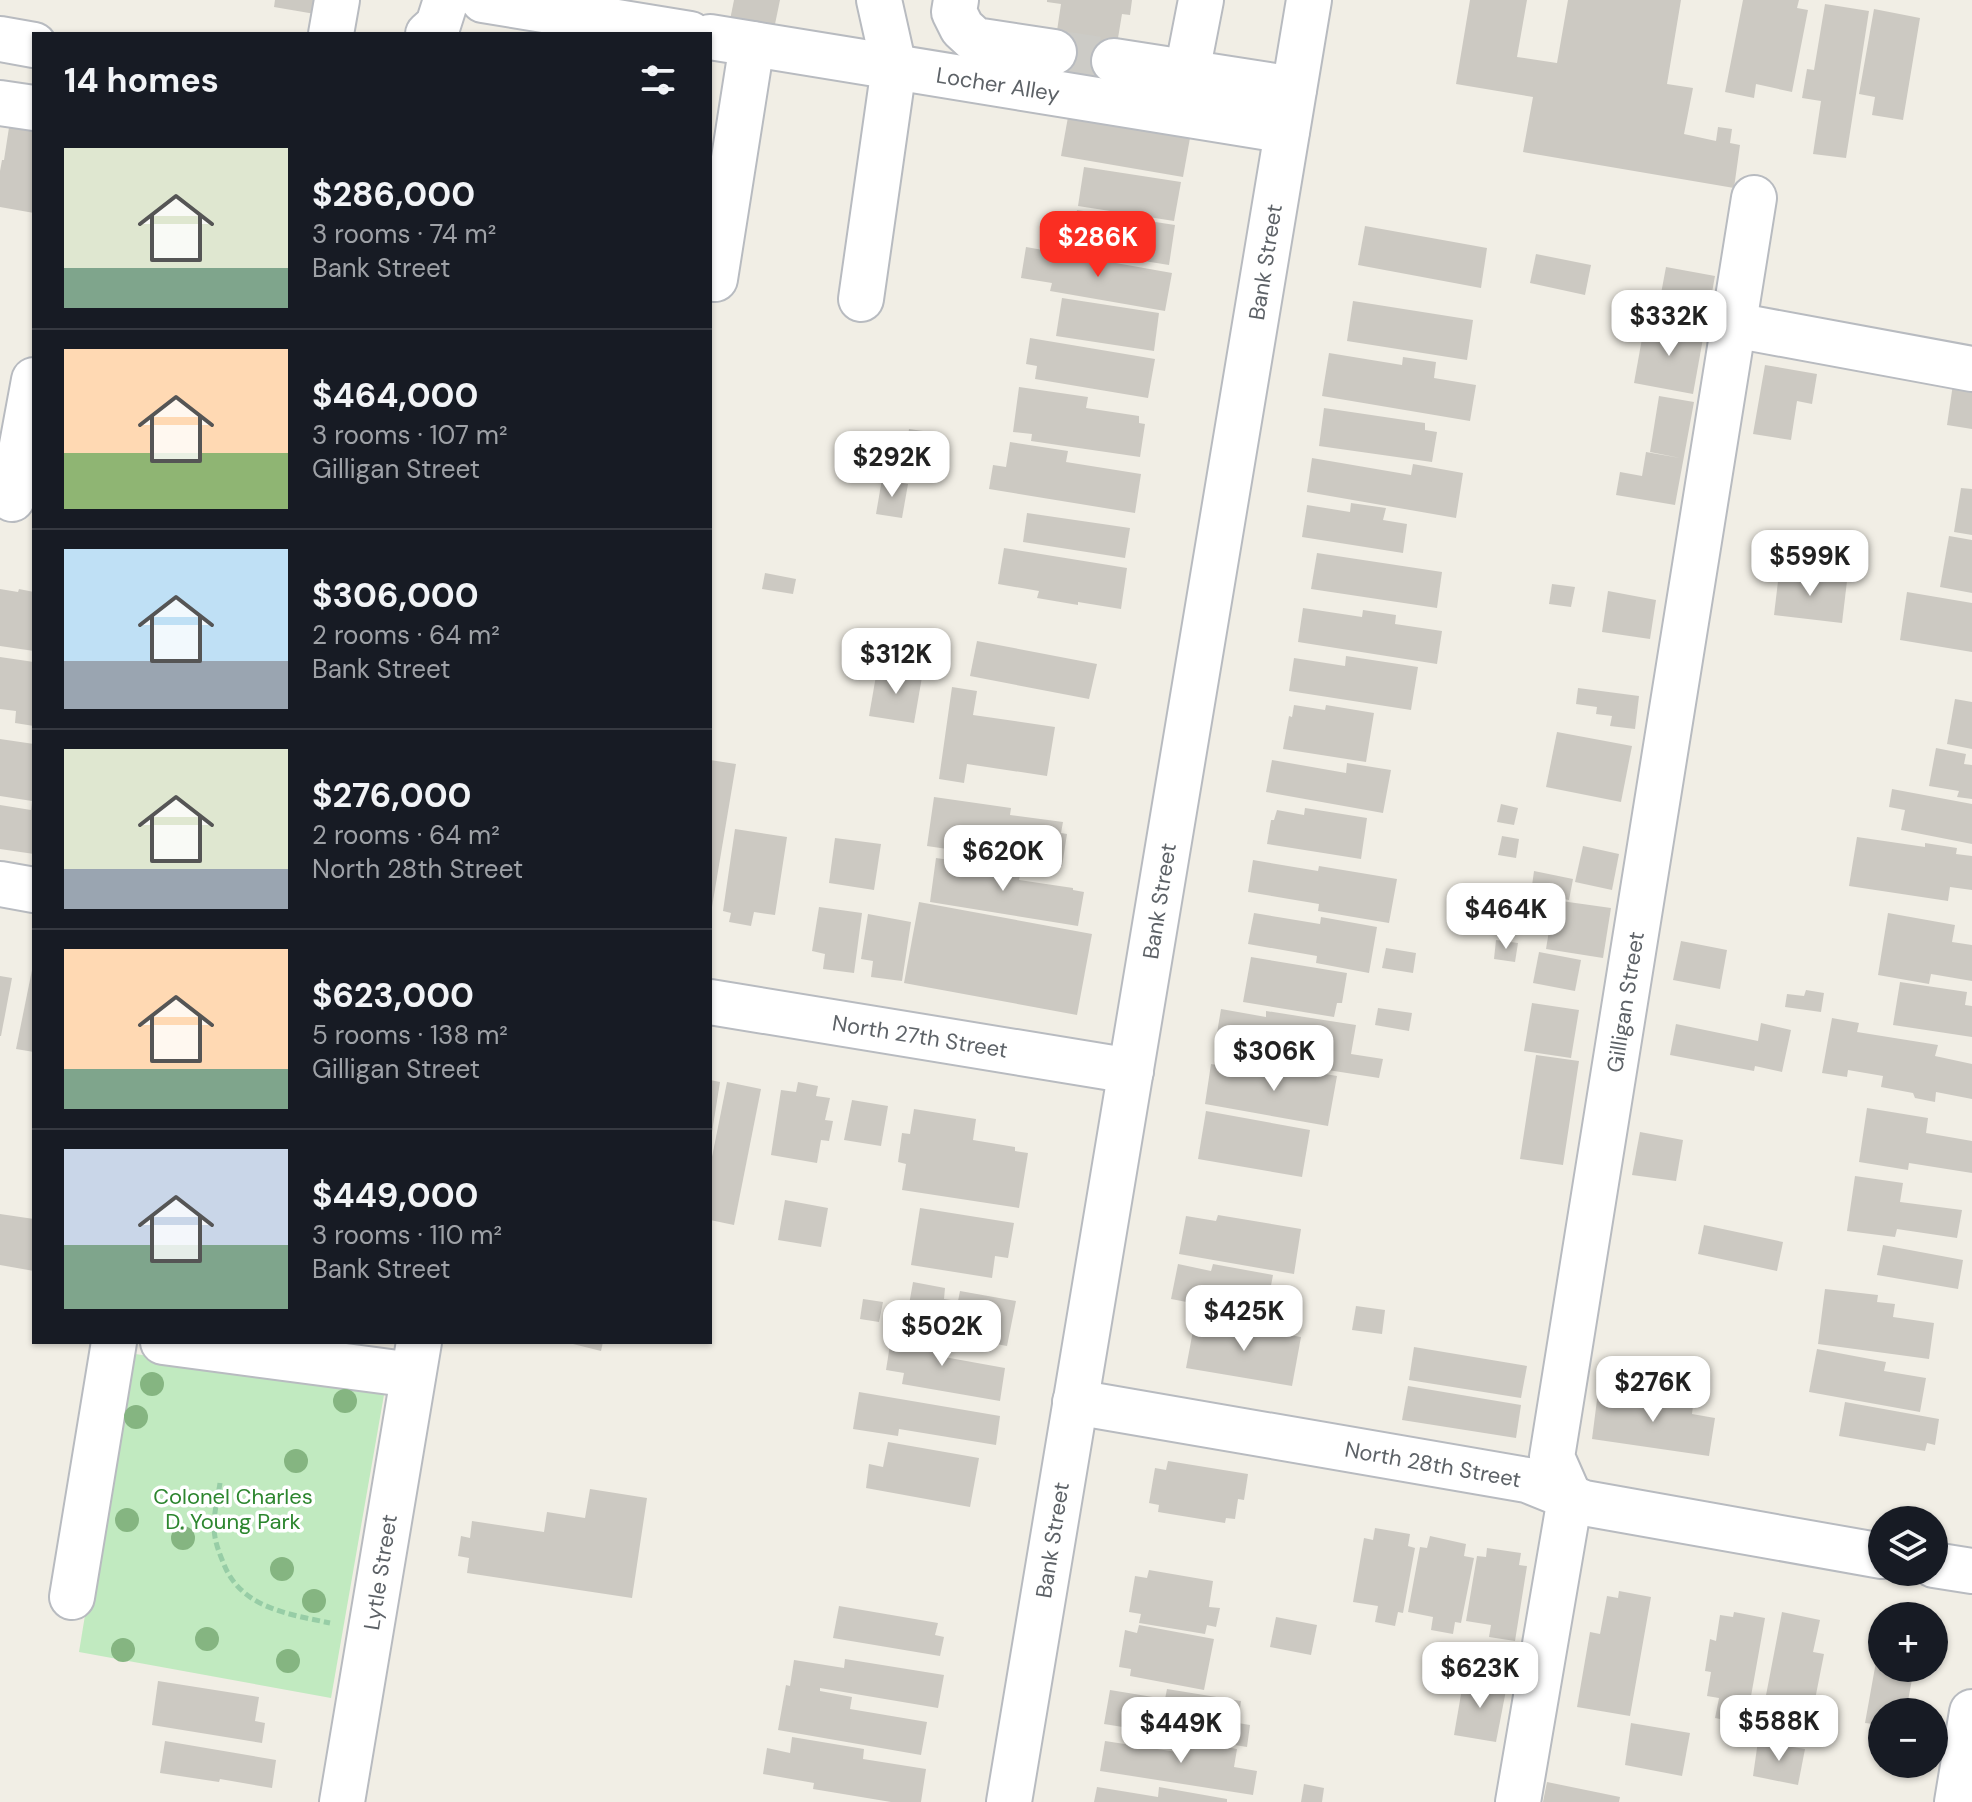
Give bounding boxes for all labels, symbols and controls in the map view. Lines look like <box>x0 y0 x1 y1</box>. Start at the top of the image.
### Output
text: 14 homes <box>64 58 219 103</box>
icon: filters <box>636 58 680 102</box>
street label: Locher Alley <box>934 60 1062 109</box>
text: $286,000 <box>312 172 475 217</box>
icon: home <box>128 180 224 276</box>
street label: Bank Street <box>1242 202 1289 322</box>
pin: $286K <box>1042 211 1154 279</box>
text: 3 rooms · 74 m² <box>312 217 496 251</box>
text: $286K <box>1058 220 1138 254</box>
text: Bank Street <box>312 251 450 285</box>
pin: $332K <box>1613 290 1725 358</box>
text: $332K <box>1629 299 1709 333</box>
text: $464,000 <box>312 373 478 418</box>
icon: home <box>128 381 224 477</box>
text: 3 rooms · 107 m² <box>312 418 508 452</box>
pin: $292K <box>836 431 948 499</box>
text: $292K <box>853 440 931 474</box>
text: Gilligan Street <box>312 452 480 486</box>
pin: $599K <box>1754 530 1866 598</box>
text: $599K <box>1769 539 1851 573</box>
text: $306,000 <box>312 573 479 618</box>
icon: home <box>128 581 224 677</box>
text: 2 rooms · 64 m² <box>312 618 500 652</box>
pin: $312K <box>840 628 952 696</box>
text: $312K <box>860 637 932 671</box>
text: Bank Street <box>312 652 450 686</box>
text: $276,000 <box>312 773 472 818</box>
icon: home <box>128 781 224 877</box>
text: 2 rooms · 64 m² <box>312 818 500 852</box>
pin: $620K <box>947 825 1059 893</box>
text: $620K <box>962 834 1044 868</box>
street label: Bank Street <box>1136 841 1183 961</box>
text: North 28th Street <box>312 852 523 886</box>
pin: $464K <box>1450 883 1562 951</box>
text: $464K <box>1465 892 1547 926</box>
street label: Gilligan Street <box>1600 930 1651 1075</box>
text: $623,000 <box>312 973 474 1018</box>
icon: home <box>128 981 224 1077</box>
street label: North 27th Street <box>830 1008 1010 1065</box>
text: 5 rooms · 138 m² <box>312 1018 508 1052</box>
pin: $306K <box>1218 1025 1330 1093</box>
text: $306K <box>1232 1034 1316 1068</box>
text: Gilligan Street <box>312 1052 480 1086</box>
text: $449,000 <box>312 1173 479 1218</box>
icon: home <box>128 1181 224 1277</box>
text: 3 rooms · 110 m² <box>312 1218 502 1252</box>
text: Bank Street <box>312 1252 450 1286</box>
pin: $425K <box>1188 1285 1300 1353</box>
text: $425K <box>1204 1294 1284 1328</box>
pin: $502K <box>886 1300 998 1368</box>
text: $502K <box>901 1309 983 1343</box>
pin: $276K <box>1597 1356 1709 1424</box>
text: $276K <box>1614 1365 1692 1399</box>
street label: North 28th Street <box>1342 1435 1523 1494</box>
street label: Bank Street <box>1029 1480 1076 1600</box>
park label: Colonel Charles D. Young Park <box>153 1482 313 1536</box>
map controls <box>1868 1506 1948 1778</box>
button: layers <box>1868 1506 1948 1586</box>
street label: Lytle Street <box>357 1512 404 1632</box>
button: + <box>1868 1602 1948 1682</box>
pin: $623K <box>1424 1642 1536 1710</box>
text: $623K <box>1440 1651 1520 1685</box>
pin: $588K <box>1723 1695 1835 1763</box>
pin: $449K <box>1125 1697 1237 1765</box>
button: − <box>1868 1698 1948 1778</box>
text: $588K <box>1738 1704 1820 1738</box>
text: $449K <box>1140 1706 1223 1740</box>

